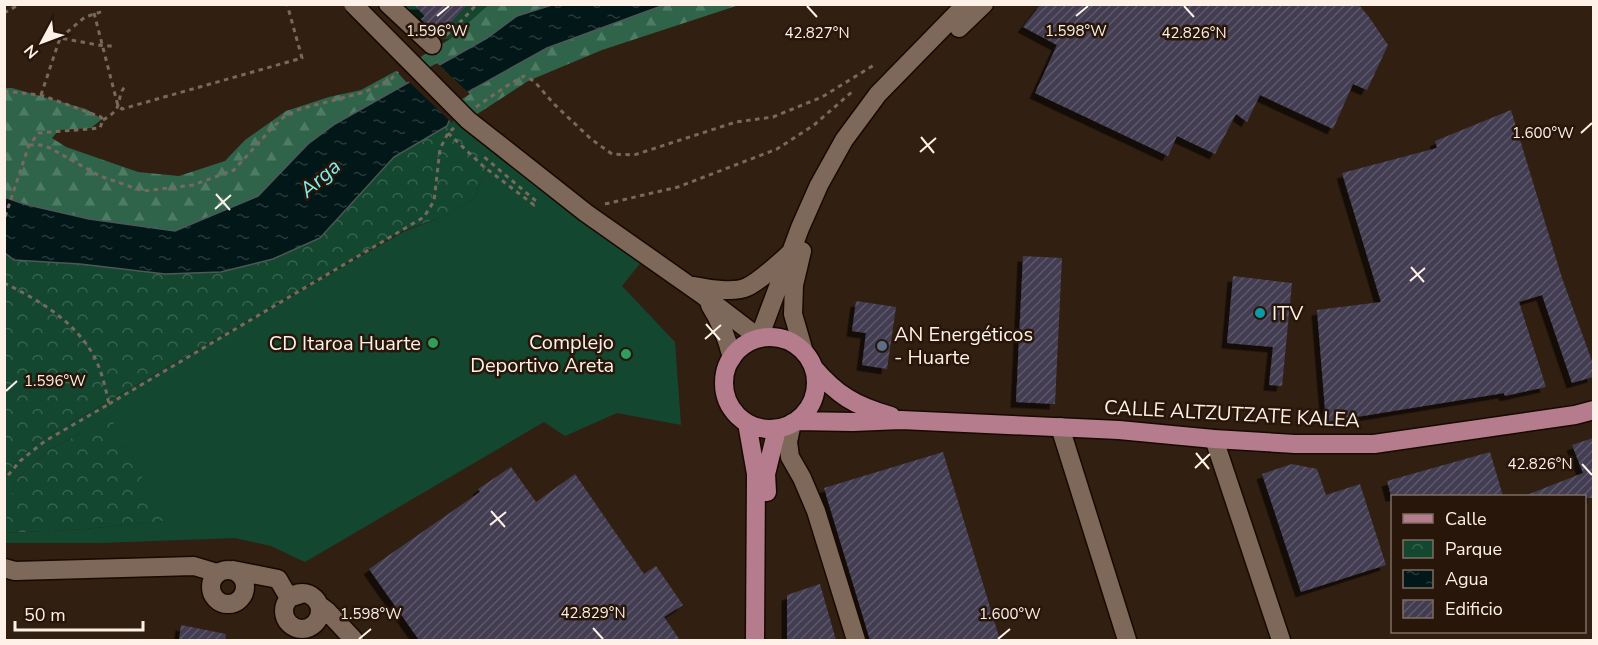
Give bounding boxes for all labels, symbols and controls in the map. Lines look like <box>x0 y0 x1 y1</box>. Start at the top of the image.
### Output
north arrow <box>12 12 72 72</box>
text: 1.596°W <box>406 21 468 41</box>
text: 1.598°W <box>1045 21 1107 41</box>
text: 42.827°N <box>784 23 850 43</box>
text: 42.826°N <box>1161 23 1227 43</box>
text: N <box>19 39 44 63</box>
text: 1.600°W <box>1512 123 1574 143</box>
water label: Arga <box>293 152 347 204</box>
place label: ITV <box>1272 300 1303 327</box>
marker: ITV <box>1253 306 1267 320</box>
place label: AN Energéticos - Huarte <box>894 321 1033 371</box>
place label: Complejo Deportivo Areta <box>470 329 614 379</box>
place label: CD Itaroa Huarte <box>269 330 421 357</box>
marker: CD Itaroa Huarte <box>426 336 440 350</box>
marker: AN Energéticos - Huarte <box>875 339 889 353</box>
marker: Complejo Deportivo Areta <box>619 347 633 361</box>
text: 1.596°W <box>24 371 86 391</box>
street label: CALLE ALTZUTZATE KALEA <box>1103 394 1361 434</box>
text: 42.826°N <box>1507 454 1573 474</box>
legend <box>1391 495 1586 633</box>
text: Calle <box>1445 507 1487 531</box>
text: Parque <box>1445 537 1502 561</box>
text: Agua <box>1445 567 1488 591</box>
scale bar <box>15 594 142 632</box>
text: Edificio <box>1445 597 1503 621</box>
text: 50 m <box>24 603 66 627</box>
text: 42.829°N <box>560 603 626 623</box>
text: 1.598°W <box>340 604 402 624</box>
text: 1.600°W <box>979 604 1041 624</box>

